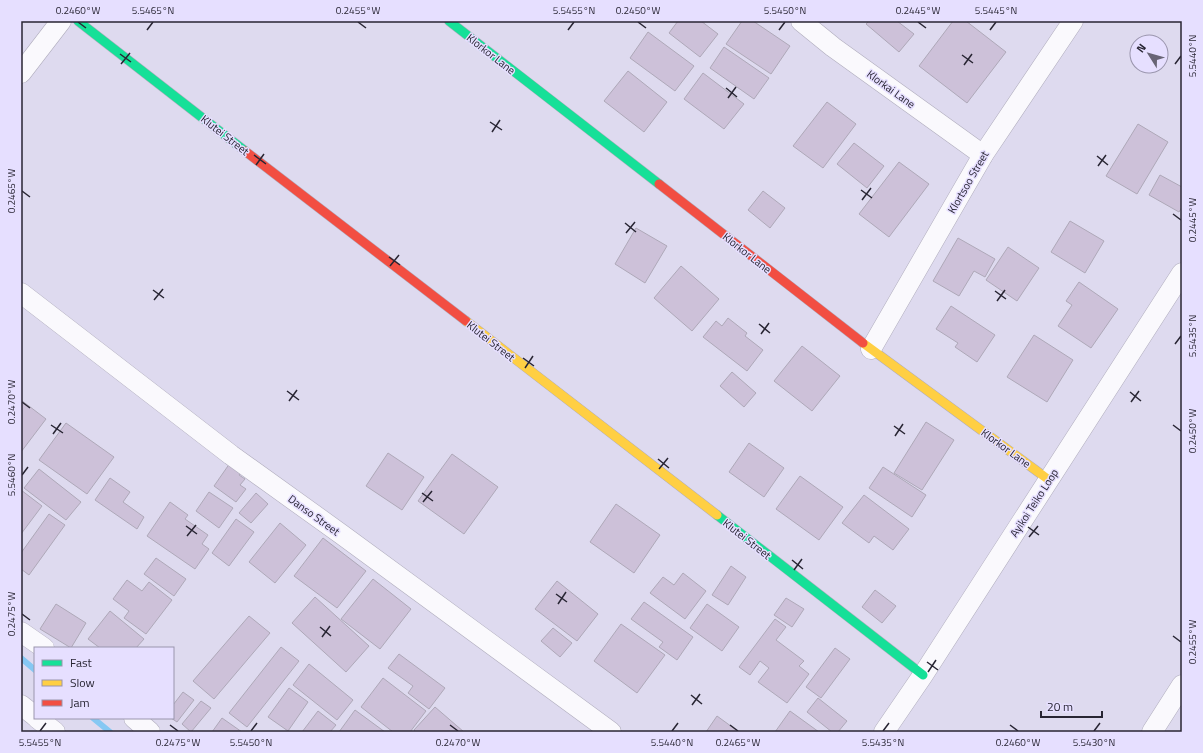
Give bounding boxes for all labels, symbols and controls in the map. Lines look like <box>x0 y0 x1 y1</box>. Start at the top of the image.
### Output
text: 0.2460°W <box>56 3 100 18</box>
text: 5.5465°N <box>132 3 174 18</box>
text: 0.2455°W <box>336 3 380 18</box>
text: 5.5455°N <box>553 3 595 18</box>
text: 0.2450°W <box>616 3 660 18</box>
text: 5.5450°N <box>764 3 806 18</box>
text: 0.2445°W <box>896 3 940 18</box>
text: 5.5445°N <box>975 3 1017 18</box>
street label: Klorkor Lane <box>463 30 519 78</box>
north arrow <box>1129 34 1169 74</box>
text: 5.5440°N <box>1185 35 1200 77</box>
text: N <box>1132 40 1150 56</box>
street label: Klorkai Lane <box>864 66 919 112</box>
street label: Klutei Street <box>198 111 253 159</box>
street label: Klortsoo Street <box>944 148 992 216</box>
text: 0.2465°W <box>4 169 19 213</box>
text: 0.2445°W <box>1185 198 1200 242</box>
street label: Klorkor Lane <box>719 229 775 277</box>
text: 5.5435°N <box>1185 315 1200 357</box>
street label: Klutei Street <box>464 317 519 365</box>
text: 0.2470°W <box>4 380 19 424</box>
text: 0.2450°W <box>1185 409 1200 453</box>
street label: Klorkor Lane <box>978 425 1034 472</box>
text: 5.5460°N <box>4 454 19 496</box>
street label: Ayikoi Teiko Loop <box>1006 466 1062 540</box>
street label: Danso Street <box>285 491 343 539</box>
street label: Klutei Street <box>720 515 775 563</box>
text: 0.2475°W <box>4 592 19 636</box>
text: 0.2455°W <box>1185 620 1200 664</box>
legend <box>34 647 174 719</box>
text: Fast <box>70 653 93 672</box>
text: Slow <box>70 673 95 692</box>
text: Jam <box>70 693 90 712</box>
scale bar <box>1041 693 1102 719</box>
text: 20 m <box>1047 697 1073 716</box>
text: 5.5455°N <box>19 735 61 750</box>
text: 0.2475°W <box>156 735 200 750</box>
text: 5.5450°N <box>230 735 272 750</box>
text: 0.2470°W <box>436 735 480 750</box>
text: 5.5440°N <box>651 735 693 750</box>
text: 0.2465°W <box>716 735 760 750</box>
text: 5.5435°N <box>862 735 904 750</box>
text: 0.2460°W <box>996 735 1040 750</box>
text: 5.5430°N <box>1073 735 1115 750</box>

